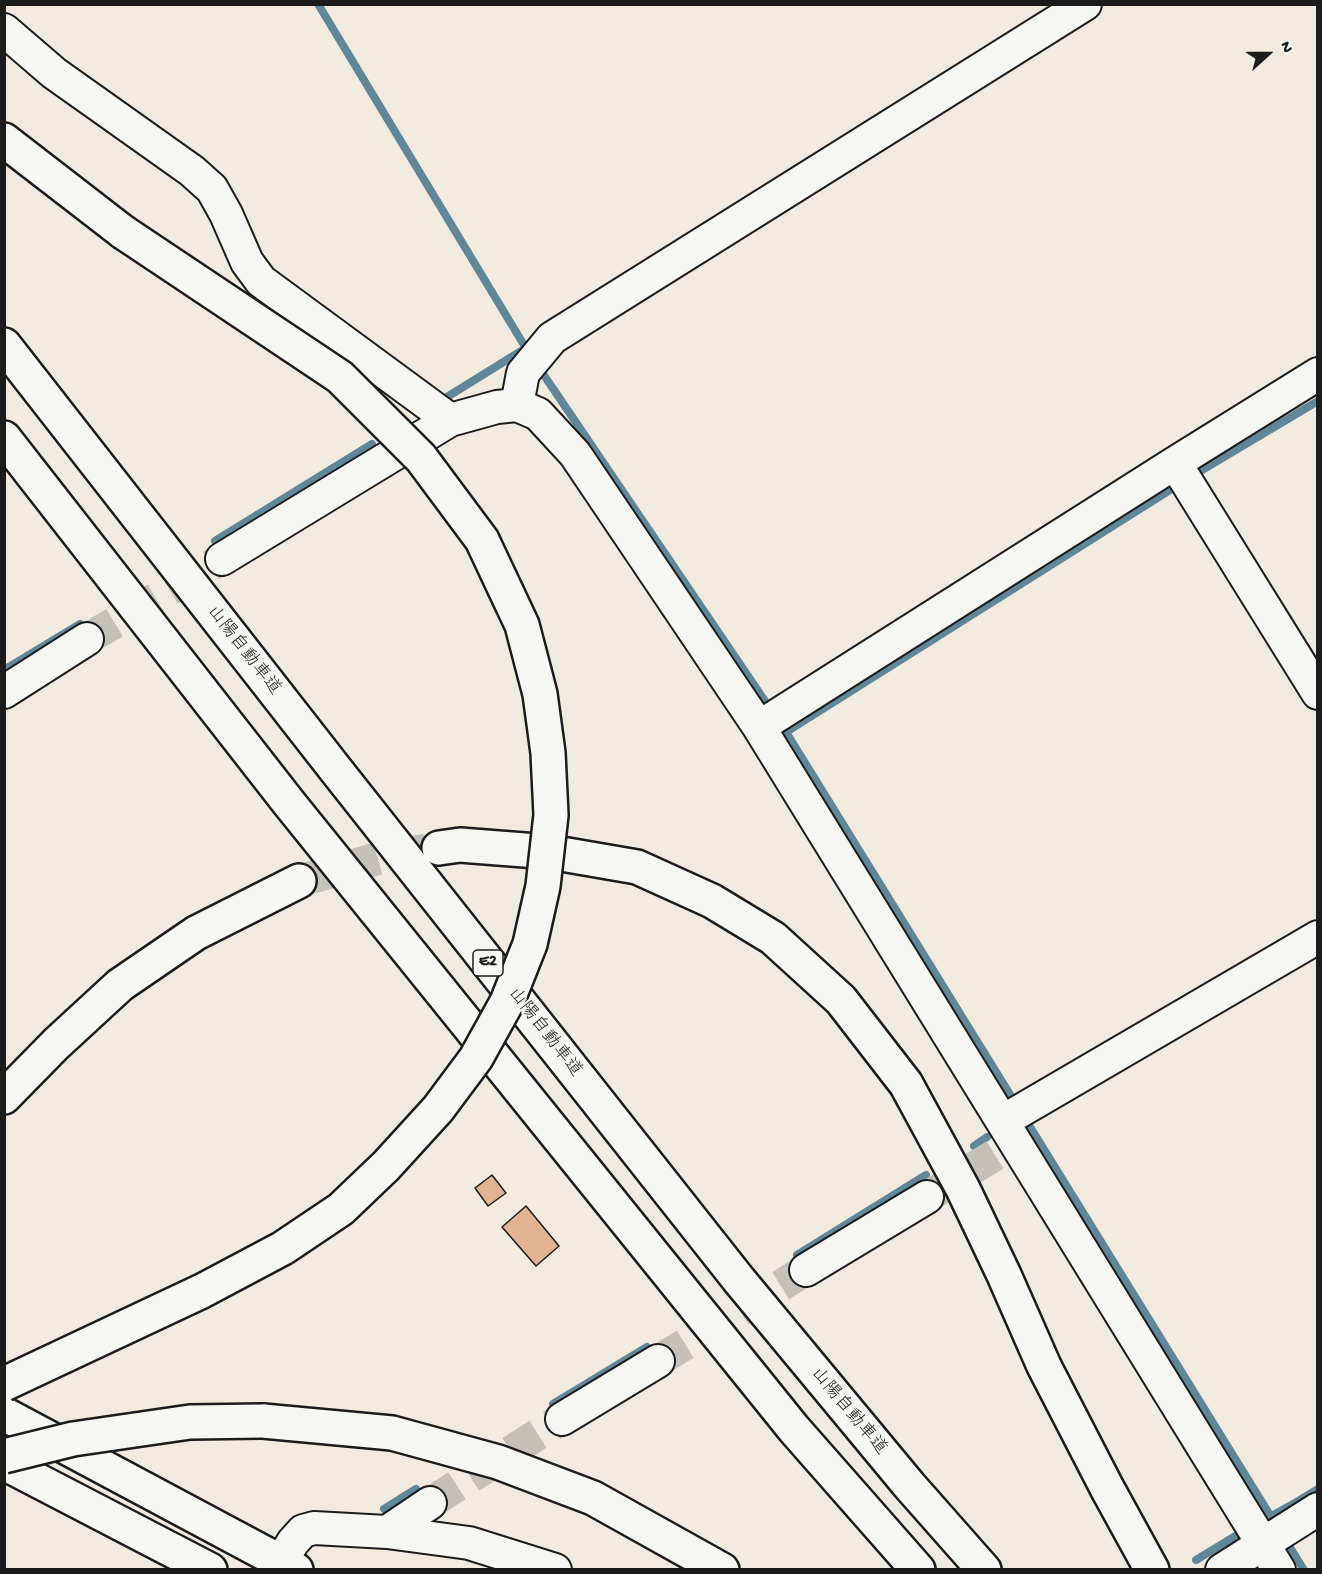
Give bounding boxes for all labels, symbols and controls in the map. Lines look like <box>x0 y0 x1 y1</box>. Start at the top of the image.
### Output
north arrow <box>1238 24 1298 84</box>
text: N <box>1275 39 1296 56</box>
street label: 山陽自動車道 <box>201 602 285 700</box>
road number: E2 <box>473 950 503 976</box>
street label: 山陽自動車道 <box>502 984 586 1082</box>
street label: 山陽自動車道 <box>805 1364 891 1460</box>

